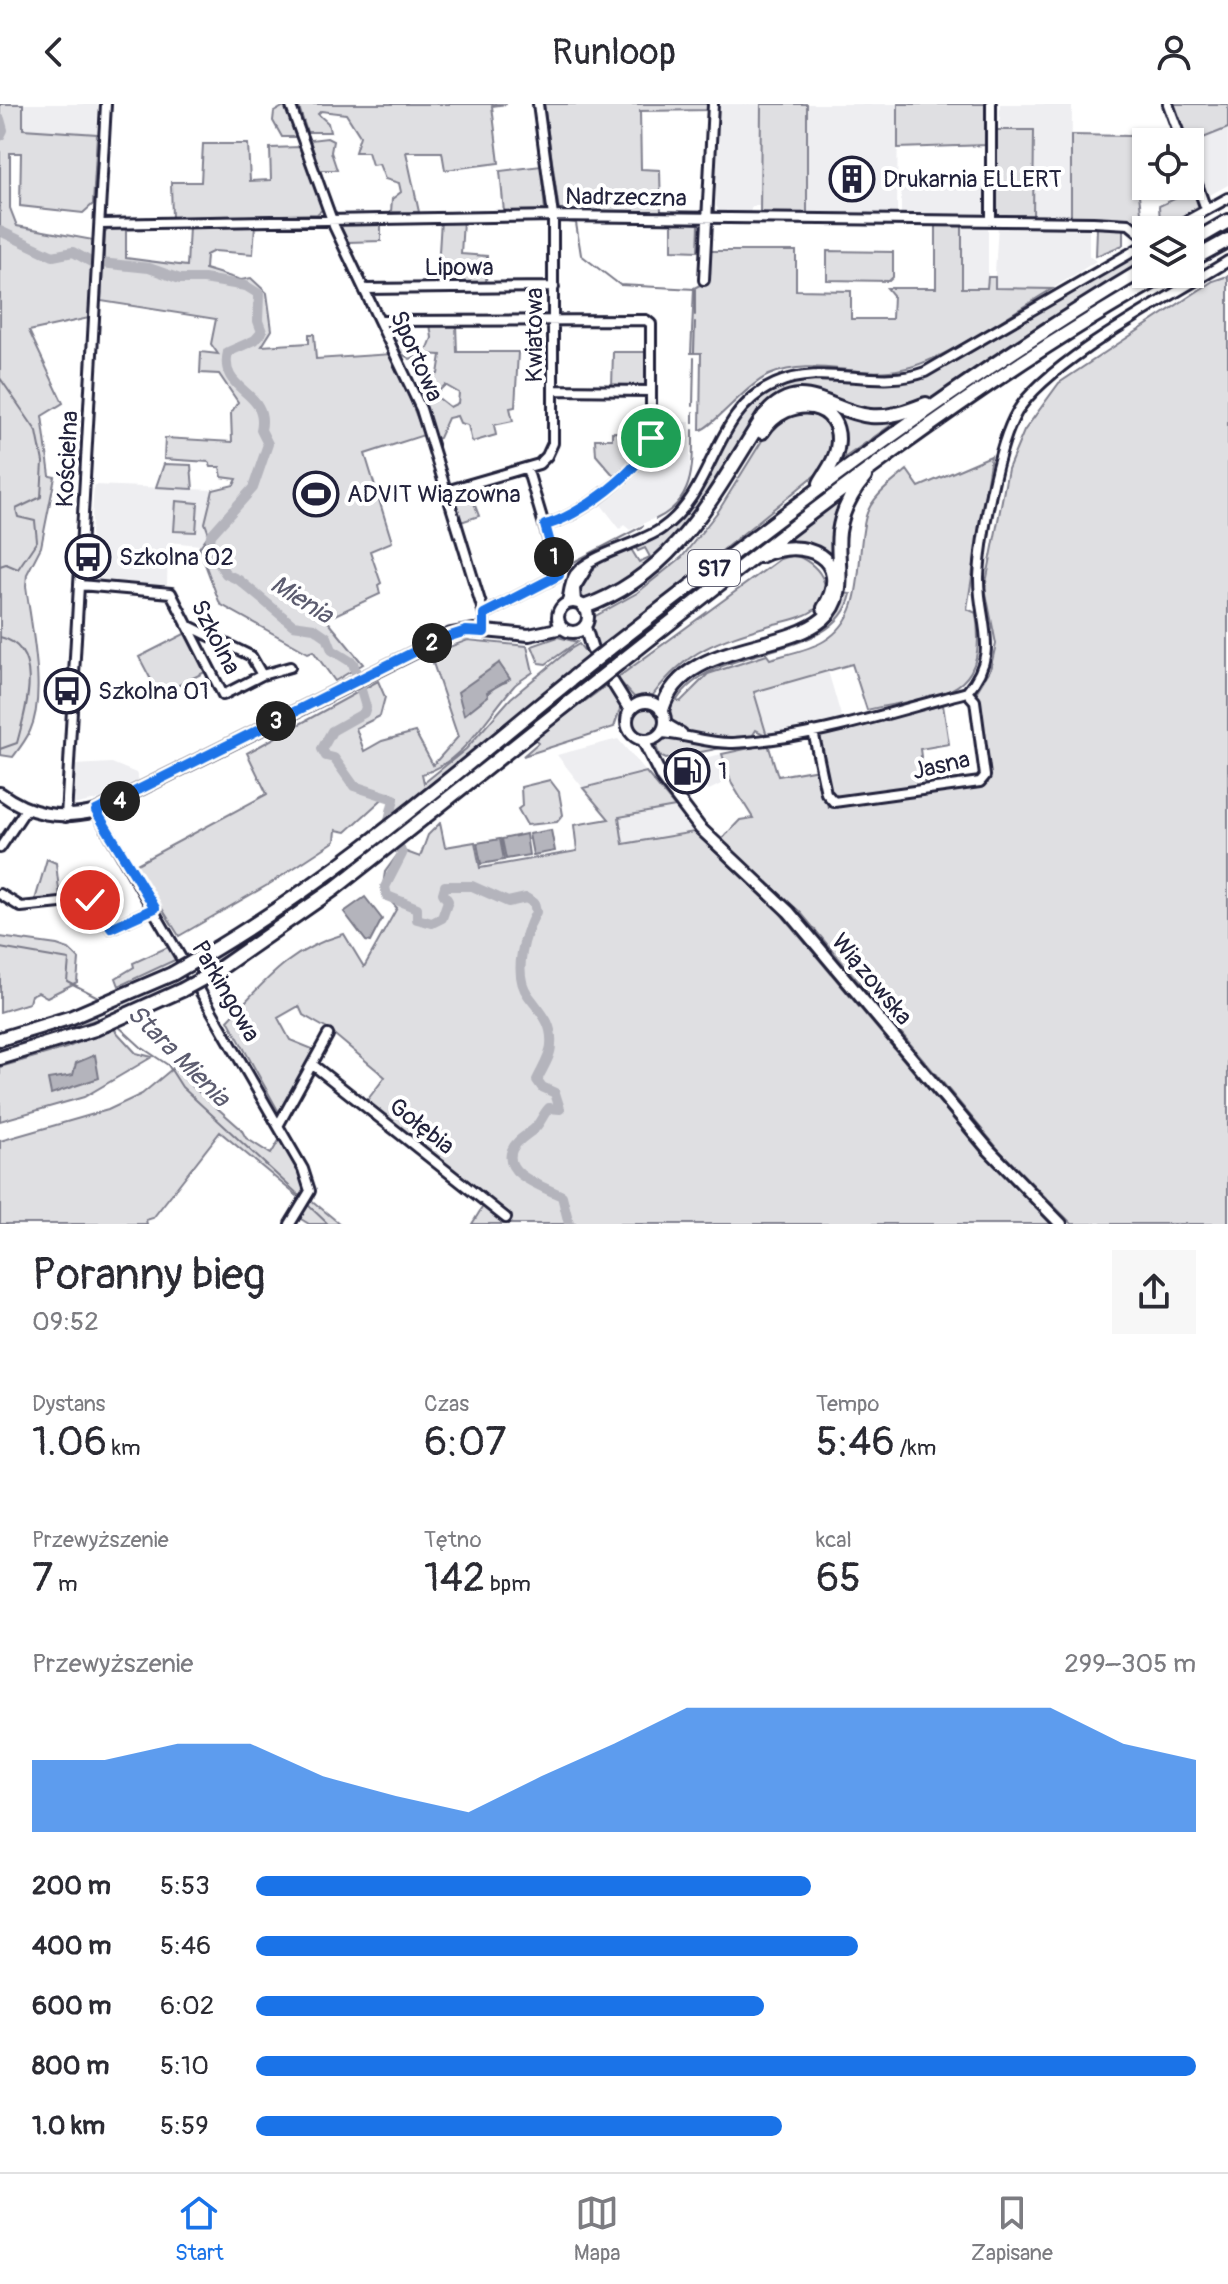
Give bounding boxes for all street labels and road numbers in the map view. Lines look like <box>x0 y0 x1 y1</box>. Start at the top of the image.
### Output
street label: Nadrzeczna <box>565 182 687 213</box>
street label: Lipowa <box>424 253 494 282</box>
street label: Kwiatowa <box>520 287 549 383</box>
street label: Sportowa <box>384 306 449 406</box>
street label: Kościelna <box>50 410 85 508</box>
road number: S17 <box>688 550 740 586</box>
street label: Szkolna <box>185 595 247 679</box>
street label: Jasna <box>910 745 973 786</box>
street label: Wiązowska <box>825 928 918 1031</box>
street label: Parkingowa <box>185 936 266 1047</box>
street label: Gołębia <box>383 1092 460 1161</box>

